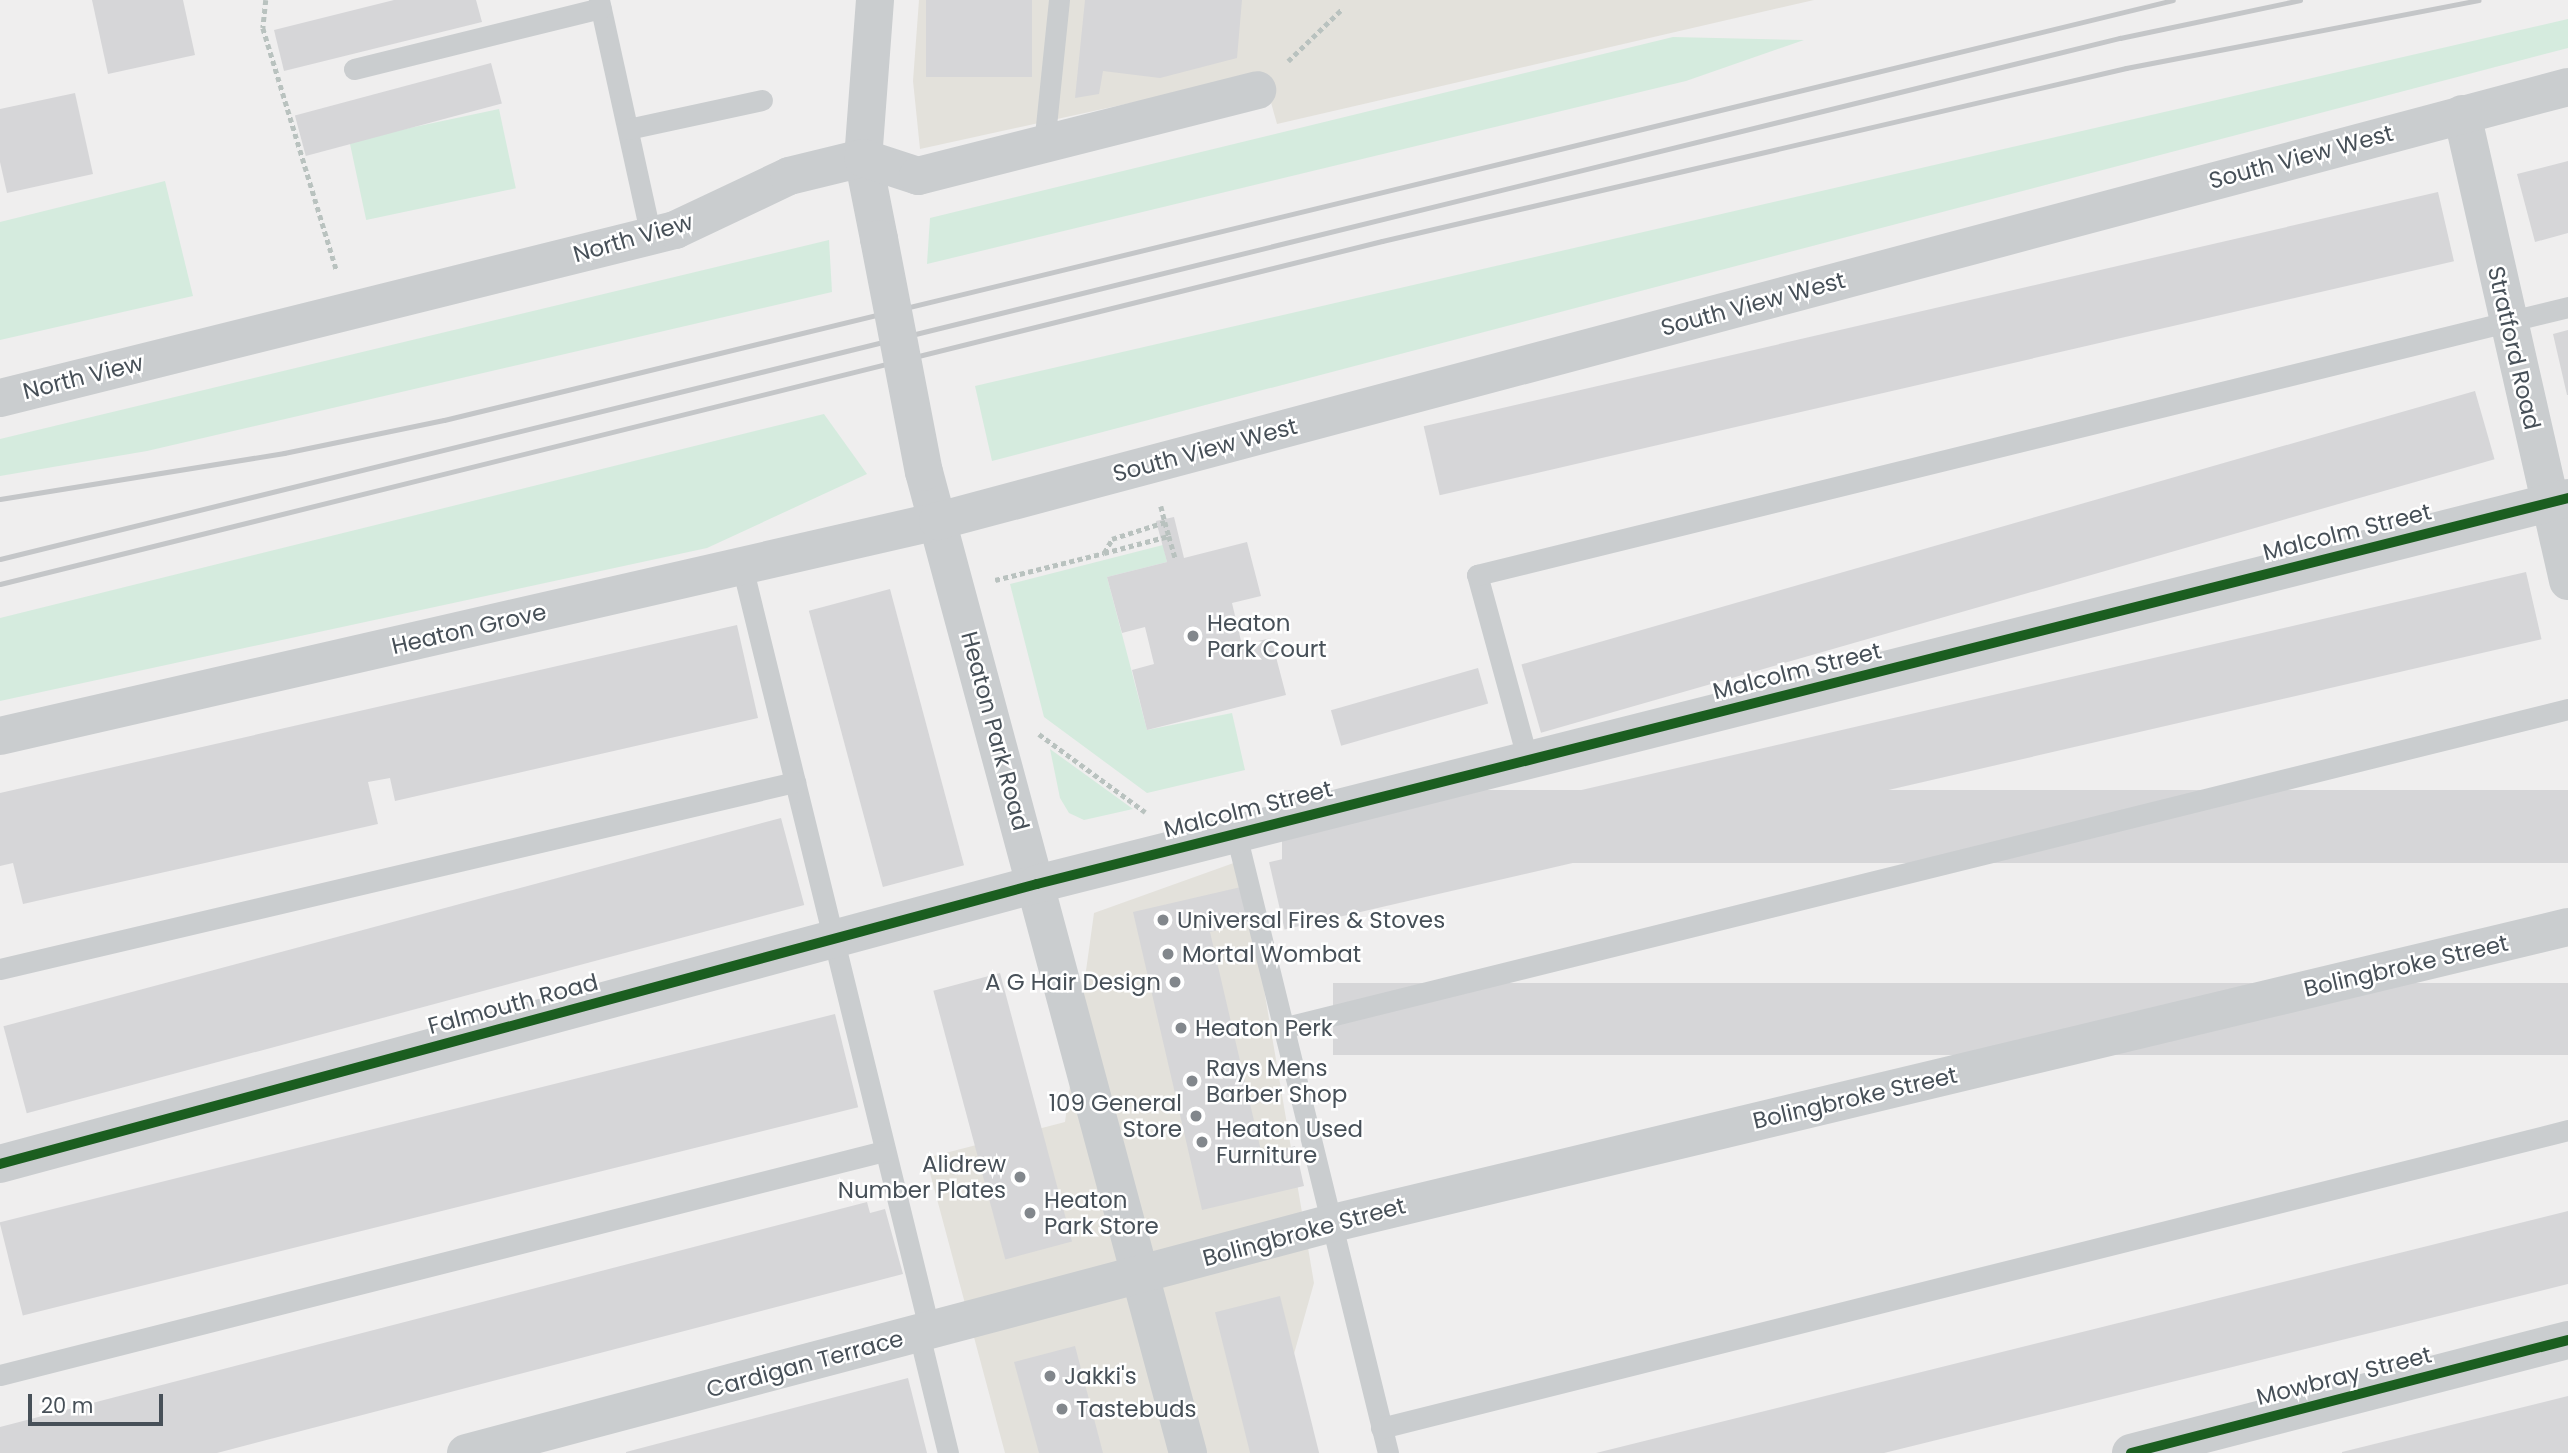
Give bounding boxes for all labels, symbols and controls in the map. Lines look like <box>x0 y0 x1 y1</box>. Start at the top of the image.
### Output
street label: South View West <box>2206 119 2396 195</box>
street label: North View <box>570 208 696 268</box>
street label: Stratford Road <box>2482 264 2546 432</box>
street label: South View West <box>1658 266 1848 342</box>
street label: North View <box>20 349 146 405</box>
street label: South View West <box>1110 412 1300 488</box>
street label: Malcolm Street <box>2260 498 2434 566</box>
street label: Heaton Grove <box>389 598 549 660</box>
place label: Heaton Park Court <box>1207 609 1327 663</box>
street label: Heaton Park Road <box>955 628 1035 834</box>
marker: Heaton Park Court <box>1185 628 1201 644</box>
street label: Malcolm Street <box>1710 637 1884 705</box>
street label: Malcolm Street <box>1161 775 1335 843</box>
place label: Universal Fires & Stoves <box>1177 906 1445 934</box>
marker: Universal Fires & Stoves <box>1155 912 1171 928</box>
street label: Bolingbroke Street <box>2301 929 2511 1003</box>
place label: Mortal Wombat <box>1182 940 1361 968</box>
marker: Mortal Wombat <box>1160 946 1176 962</box>
street label: Falmouth Road <box>425 968 601 1040</box>
place label: A G Hair Design <box>985 968 1161 996</box>
marker: A G Hair Design <box>1167 974 1183 990</box>
place label: Heaton Perk <box>1195 1014 1333 1042</box>
marker: Heaton Perk <box>1173 1020 1189 1036</box>
place label: Rays Mens Barber Shop <box>1206 1054 1347 1108</box>
street label: Bolingbroke Street <box>1750 1061 1960 1135</box>
marker: Rays Mens Barber Shop <box>1184 1073 1200 1089</box>
place label: 109 General Store <box>1049 1089 1182 1143</box>
marker: 109 General Store <box>1188 1108 1204 1124</box>
place label: Heaton Used Furniture <box>1216 1115 1363 1169</box>
marker: Heaton Used Furniture <box>1194 1134 1210 1150</box>
place label: Alidrew Number Plates <box>838 1150 1006 1204</box>
marker: Alidrew Number Plates <box>1012 1169 1028 1185</box>
place label: Heaton Park Store <box>1044 1186 1159 1240</box>
street label: Bolingbroke Street <box>1200 1192 1408 1272</box>
marker: Heaton Park Store <box>1022 1205 1038 1221</box>
street label: Cardigan Terrace <box>704 1324 906 1404</box>
street label: Mowbray Street <box>2254 1341 2434 1411</box>
place label: Jakki's <box>1064 1362 1137 1390</box>
marker: Jakki's <box>1042 1368 1058 1384</box>
scale bar <box>32 1380 166 1424</box>
text: 20 m <box>41 1391 94 1420</box>
place label: Tastebuds <box>1076 1395 1196 1423</box>
marker: Tastebuds <box>1054 1401 1070 1417</box>

